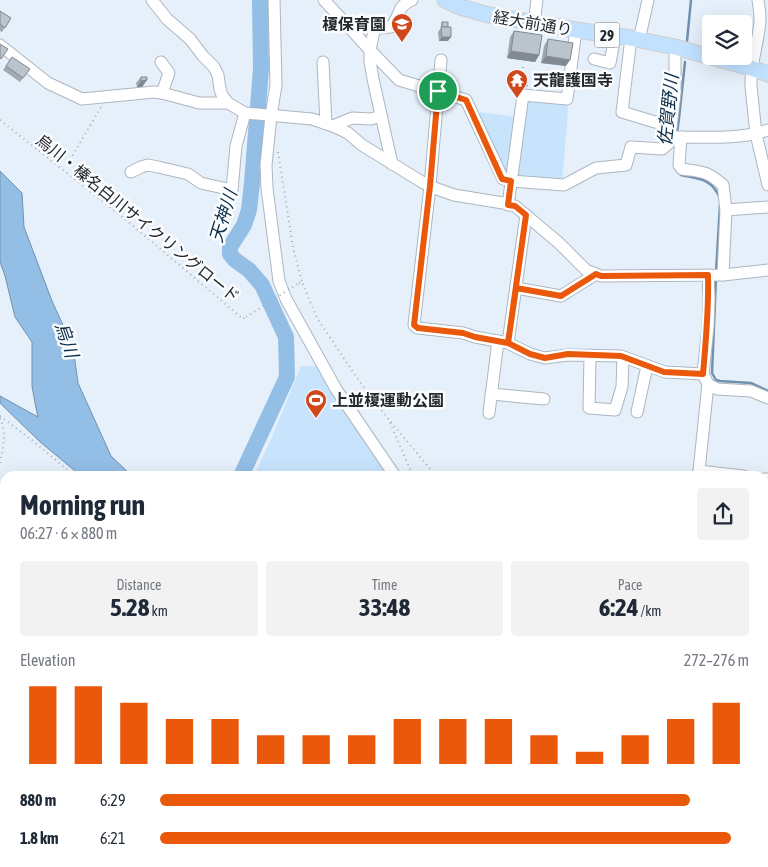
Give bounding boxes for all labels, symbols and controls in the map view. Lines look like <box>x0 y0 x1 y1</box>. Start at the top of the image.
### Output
street label: 経大前通り <box>492 7 574 39</box>
school or university icon: 榎保育園 <box>390 12 414 43</box>
place label: 榎保育園 <box>322 15 386 33</box>
map controls <box>702 15 752 65</box>
button: layers <box>702 15 752 65</box>
road number: 29 <box>594 22 620 48</box>
temple icon: 天龍護国寺 <box>505 68 529 99</box>
pin <box>417 70 459 112</box>
place label: 天龍護国寺 <box>533 71 613 89</box>
water label: 佐賀野川 <box>654 71 682 147</box>
icon: arrive <box>424 77 452 105</box>
street label: 烏川・榛名白川サイクリングロード <box>33 131 243 305</box>
water label: 天神川 <box>205 185 242 245</box>
water label: 烏川 <box>51 320 83 362</box>
sports icon: 上並榎運動公園 <box>304 388 328 419</box>
place label: 上並榎運動公園 <box>332 391 444 409</box>
button: share <box>697 488 749 540</box>
text: Morning run <box>20 489 145 521</box>
text: 06:27 · 6 × 880 m <box>20 524 117 542</box>
text: Distance <box>116 577 161 593</box>
text: Time <box>372 577 397 593</box>
text: Pace <box>618 577 642 593</box>
text: 5.28 <box>110 593 150 621</box>
text: 33:48 <box>359 593 410 621</box>
text: 6:24 <box>599 593 639 621</box>
text: km <box>150 603 168 619</box>
text: /km <box>639 603 661 619</box>
text: Elevation <box>20 651 75 669</box>
text: 272–276 m <box>684 651 749 669</box>
text: 880 m <box>20 791 56 809</box>
text: 6:29 <box>100 791 125 809</box>
text: 1.8 km <box>20 829 59 847</box>
text: 6:21 <box>100 829 125 847</box>

